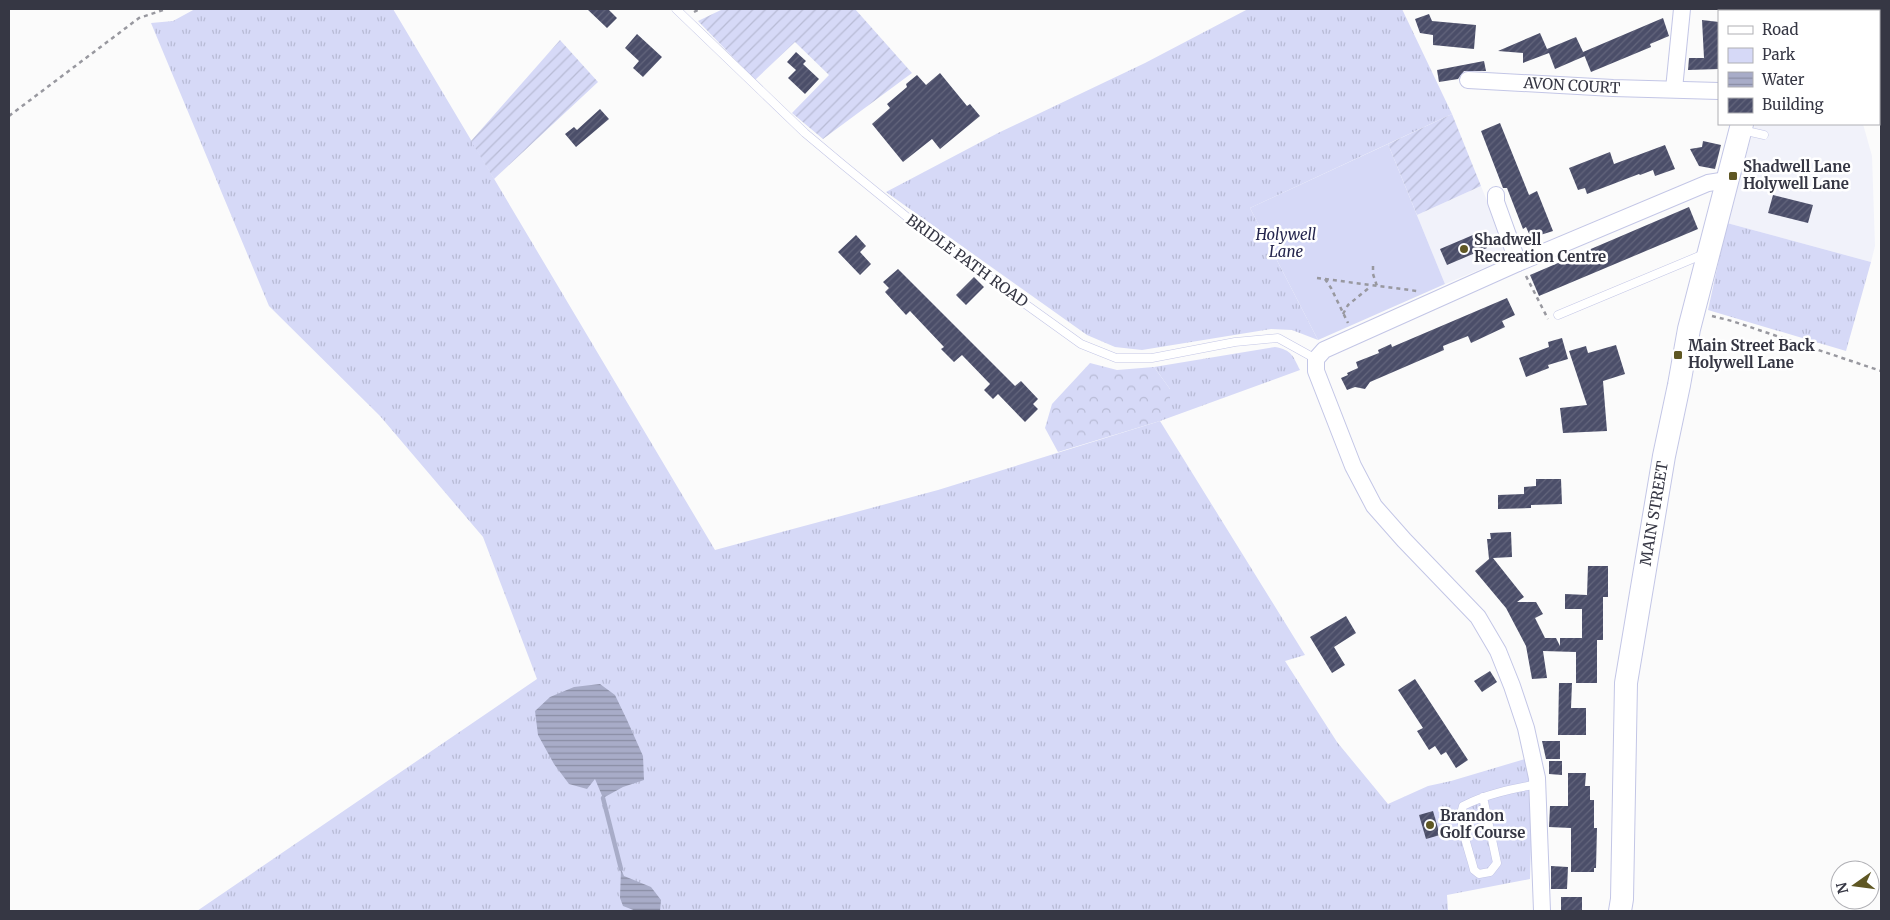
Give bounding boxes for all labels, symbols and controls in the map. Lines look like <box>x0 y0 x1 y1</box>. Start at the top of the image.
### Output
legend <box>1718 10 1880 125</box>
text: Road <box>1762 20 1798 39</box>
text: Park <box>1762 45 1796 64</box>
text: Water <box>1761 70 1805 89</box>
street label: AVON COURT <box>1522 73 1621 97</box>
text: Building <box>1762 95 1824 114</box>
place label: Shadwell Lane Holywell Lane <box>1743 157 1851 193</box>
marker: Shadwell Lane Holywell Lane <box>1727 170 1739 182</box>
street label: BRIDLE PATH ROAD <box>903 210 1032 311</box>
park label: Holywell Lane <box>1255 225 1316 261</box>
place label: Shadwell Recreation Centre <box>1474 230 1606 266</box>
marker: Shadwell Recreation Centre <box>1458 243 1470 255</box>
place label: Main Street Back Holywell Lane <box>1688 336 1815 372</box>
marker: Main Street Back Holywell Lane <box>1672 349 1684 361</box>
street label: MAIN STREET <box>1636 459 1672 567</box>
place label: Brandon Golf Course <box>1440 806 1525 842</box>
marker: Brandon Golf Course <box>1424 819 1436 831</box>
north arrow <box>1830 860 1880 910</box>
text: N <box>1832 881 1852 896</box>

